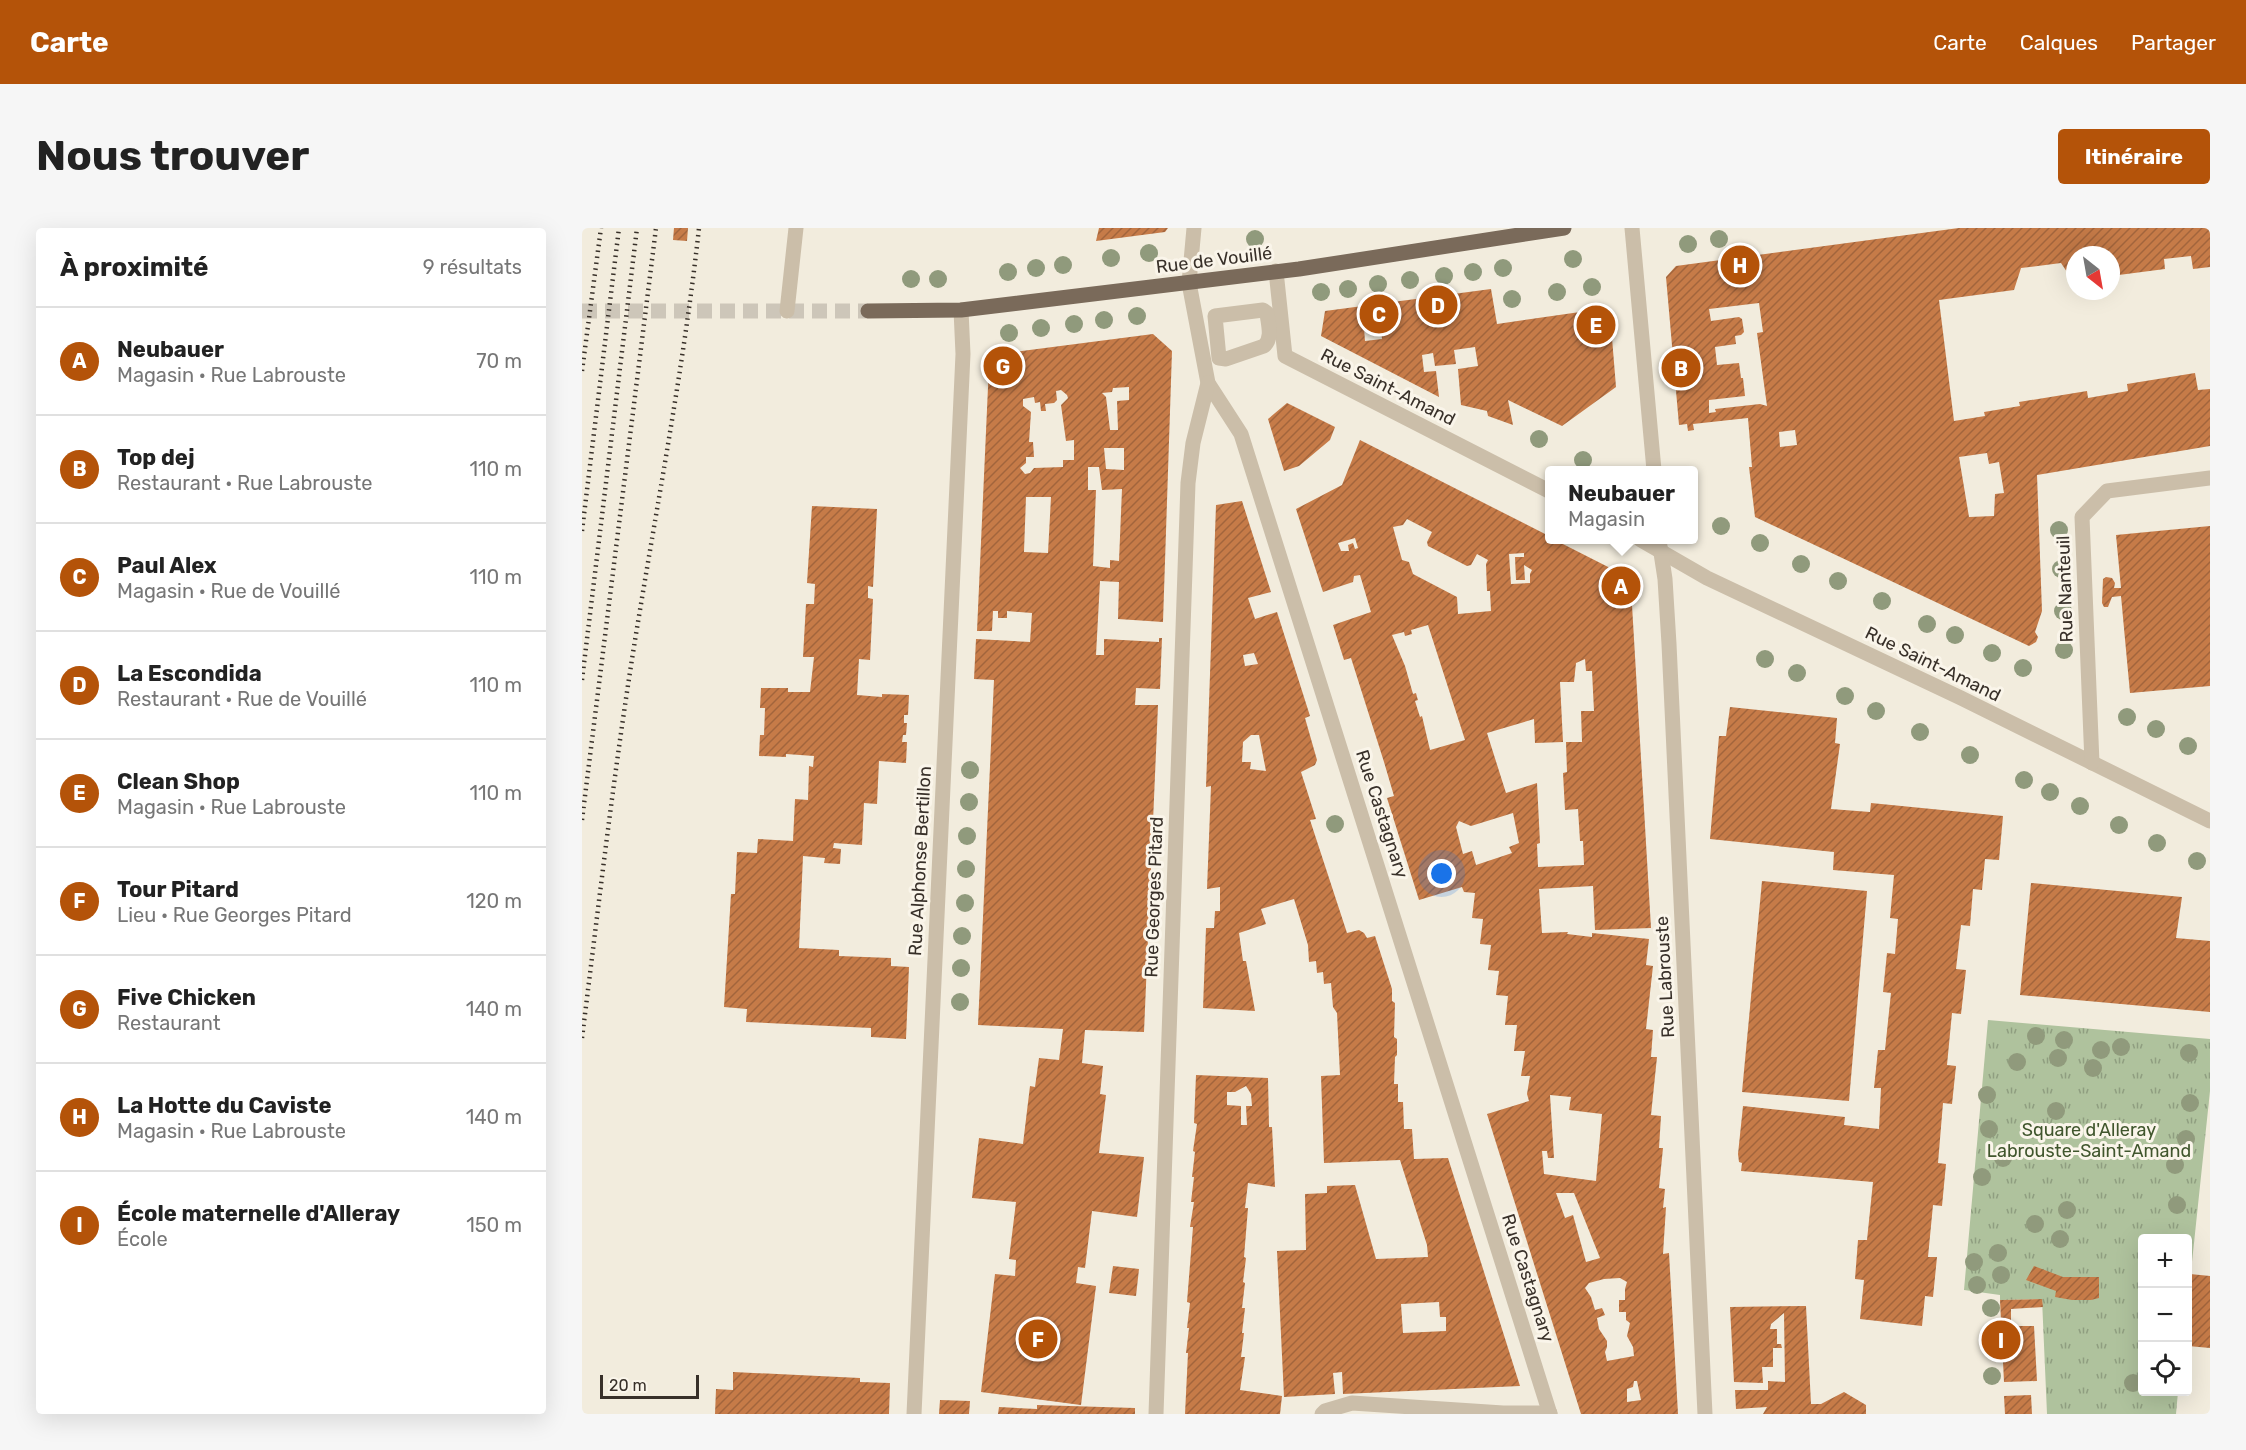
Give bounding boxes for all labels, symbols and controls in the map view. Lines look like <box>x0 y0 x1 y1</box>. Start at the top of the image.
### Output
text: Carte <box>30 26 109 59</box>
text: Carte <box>1933 30 1987 55</box>
text: Calques <box>2020 30 2098 55</box>
text: Partager <box>2131 30 2216 55</box>
button: Itinéraire <box>2058 129 2210 184</box>
text: Nous trouver <box>36 131 309 181</box>
street label: Rue de Vouillé <box>1155 242 1273 278</box>
pin: H <box>1720 243 1760 288</box>
north arrow <box>2066 246 2120 300</box>
text: À proximité <box>60 252 209 283</box>
text: 9 résultats <box>423 255 522 279</box>
pin: D <box>1418 282 1458 328</box>
pin: C <box>1360 292 1398 337</box>
pin: E <box>1576 302 1616 348</box>
text: Neubauer <box>117 336 224 363</box>
pin: G <box>984 344 1022 388</box>
street label: Rue Saint-Amand <box>1317 344 1459 430</box>
pin: B <box>1662 346 1700 390</box>
text: A <box>72 349 87 373</box>
text: 70 m <box>476 349 522 373</box>
text: Magasin · Rue Labrouste <box>117 363 346 387</box>
text: Top dej <box>117 444 195 471</box>
text: B <box>72 457 87 481</box>
text: 110 m <box>470 457 522 481</box>
popup <box>1545 466 1698 544</box>
text: Restaurant · Rue Labrouste <box>117 471 373 495</box>
text: Neubauer <box>1568 480 1675 507</box>
text: Magasin <box>1568 507 1645 531</box>
street label: Rue Nanteuil <box>2052 535 2078 643</box>
text: Paul Alex <box>117 552 217 579</box>
pin: A <box>1602 564 1640 608</box>
text: C <box>72 565 87 589</box>
text: 110 m <box>470 565 522 589</box>
text: Magasin · Rue de Vouillé <box>117 579 341 603</box>
street label: Rue Saint-Amand <box>1862 622 2004 706</box>
text: La Escondida <box>117 660 262 687</box>
text: D <box>72 673 87 697</box>
text: 110 m <box>470 673 522 697</box>
text: Restaurant · Rue de Vouillé <box>117 687 367 711</box>
street label: Rue Castagnary <box>1351 747 1413 881</box>
street label: Rue Alphonse Bertillon <box>904 766 936 956</box>
text: Clean Shop <box>117 768 240 795</box>
text: E <box>73 781 86 805</box>
text: 110 m <box>470 781 522 805</box>
text: Magasin · Rue Labrouste <box>117 795 346 819</box>
street label: Rue Georges Pitard <box>1140 816 1168 978</box>
your location <box>1427 859 1456 888</box>
text: Tour Pitard <box>117 876 239 903</box>
text: F <box>73 889 86 913</box>
text: 120 m <box>466 889 522 913</box>
text: Lieu · Rue Georges Pitard <box>117 903 352 927</box>
street label: Rue Labrouste <box>1651 916 1679 1038</box>
text: Five Chicken <box>117 984 256 1011</box>
text: G <box>72 997 87 1021</box>
text: 140 m <box>466 997 522 1021</box>
text: Restaurant <box>117 1011 221 1035</box>
text: La Hotte du Caviste <box>117 1092 332 1119</box>
text: H <box>72 1105 87 1129</box>
text: 140 m <box>466 1105 522 1129</box>
text: Magasin · Rue Labrouste <box>117 1119 346 1143</box>
park label: Square d'Alleray Labrouste-Saint-Amand <box>1987 1119 2191 1162</box>
text: École maternelle d'Alleray <box>117 1200 400 1227</box>
street label: Rue Castagnary <box>1497 1211 1559 1345</box>
text: I <box>76 1213 83 1237</box>
text: 150 m <box>466 1213 522 1237</box>
text: École <box>117 1227 168 1251</box>
map controls <box>2138 1234 2192 1396</box>
button: + <box>2138 1234 2192 1288</box>
button: − <box>2138 1288 2192 1342</box>
pin: F <box>1018 1316 1058 1362</box>
pin: I <box>1982 1318 2020 1362</box>
button: locate <box>2138 1342 2192 1396</box>
scale bar <box>600 1372 699 1400</box>
text: 20 m <box>609 1376 647 1395</box>

